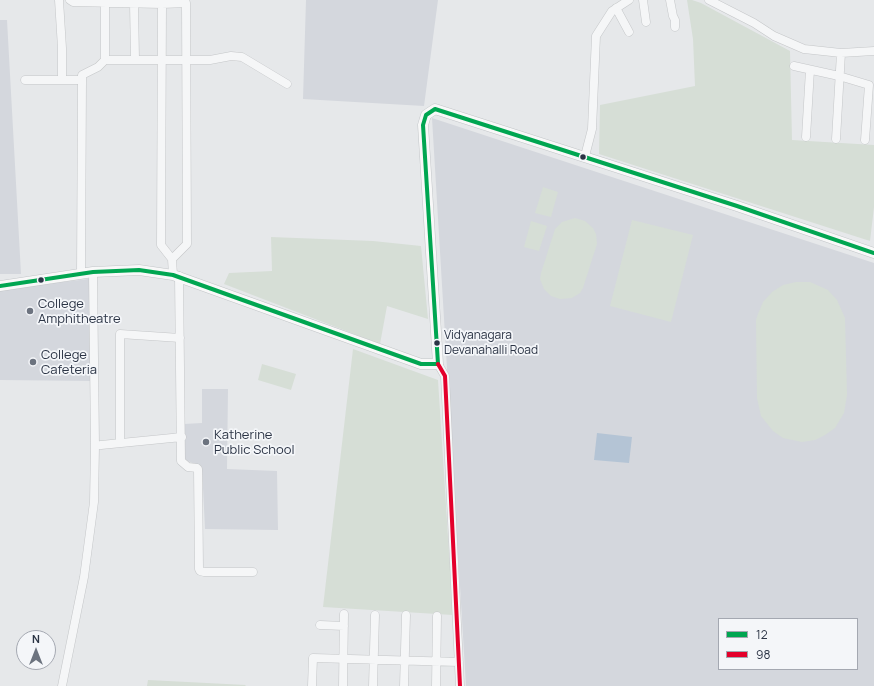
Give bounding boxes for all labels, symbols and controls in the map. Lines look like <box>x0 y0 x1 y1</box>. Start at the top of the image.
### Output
unlabelled marker <box>578 152 588 162</box>
unlabelled marker <box>36 275 46 285</box>
place label: College Amphitheatre <box>38 296 121 327</box>
marker: College Amphitheatre <box>25 306 35 316</box>
place label: Vidyanagara Devanahalli Road <box>444 329 538 357</box>
marker: Vidyanagara Devanahalli Road <box>432 338 442 348</box>
place label: College Cafeteria <box>41 347 97 378</box>
marker: College Cafeteria <box>28 357 38 367</box>
place label: Katherine Public School <box>214 427 294 458</box>
marker: Katherine Public School <box>201 437 211 447</box>
legend <box>718 618 858 670</box>
text: 12 <box>756 626 768 643</box>
north arrow <box>16 630 56 670</box>
text: N <box>32 631 40 646</box>
text: 98 <box>756 646 770 663</box>

